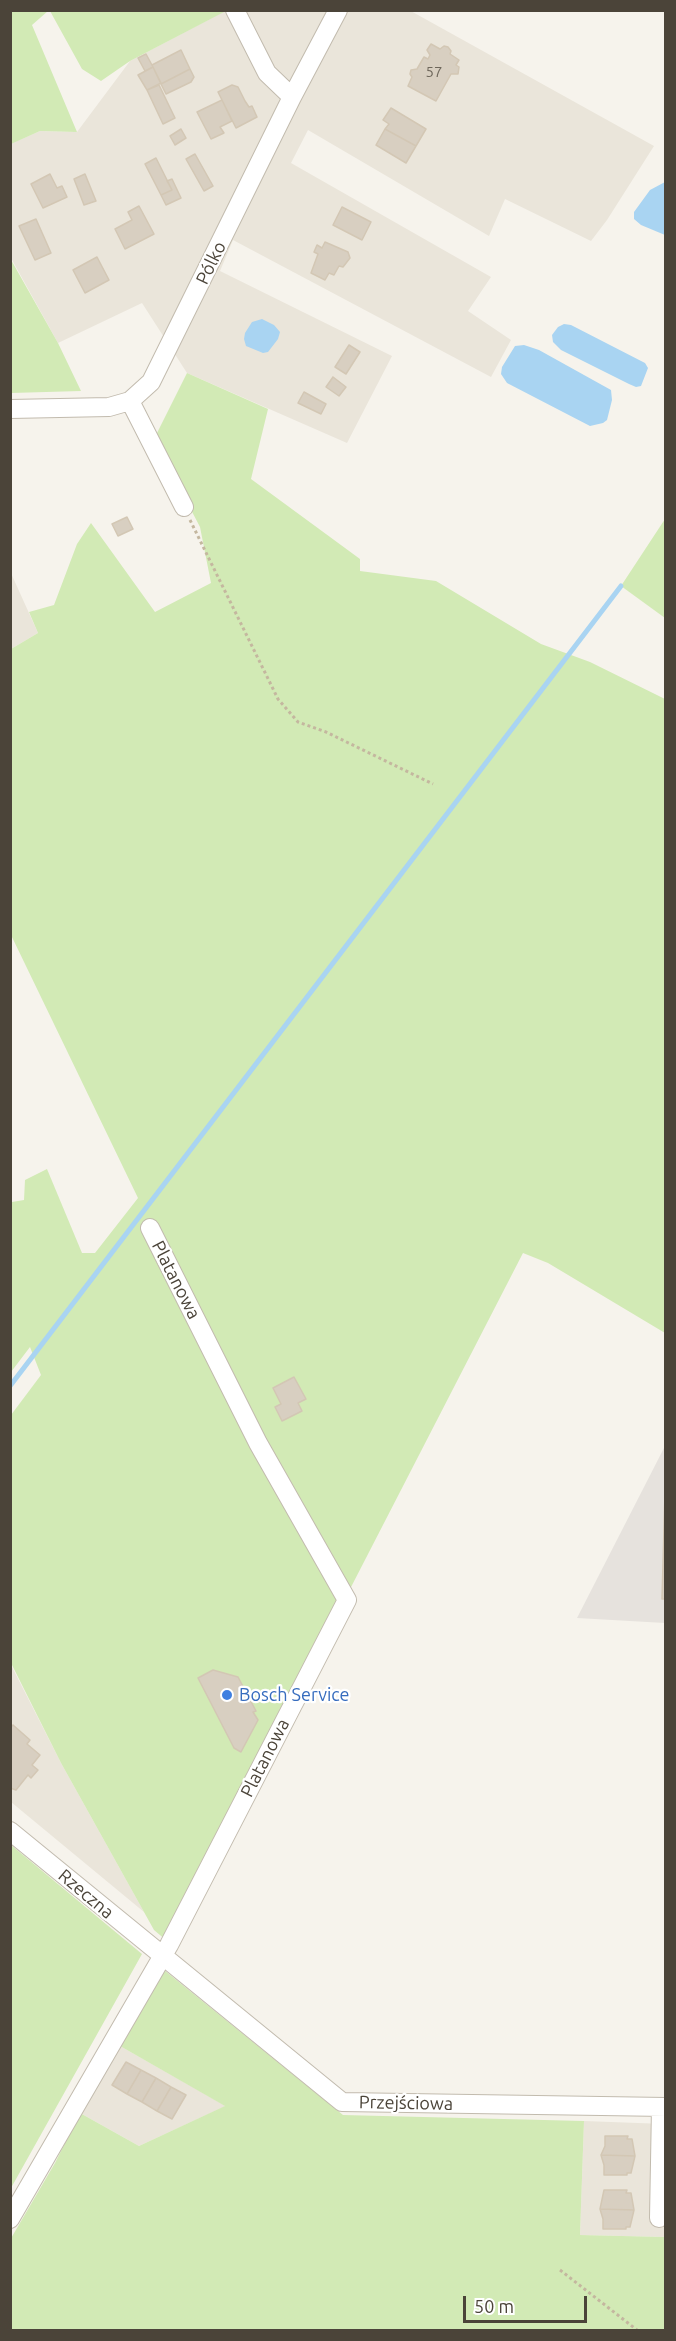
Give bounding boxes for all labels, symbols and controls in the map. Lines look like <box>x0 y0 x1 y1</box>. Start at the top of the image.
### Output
house number: 57 <box>426 63 442 81</box>
street label: Pólko <box>191 238 231 288</box>
street label: Platanowa <box>147 1237 205 1323</box>
place label: Bosch Service <box>239 1684 350 1706</box>
marker: Bosch Service <box>220 1688 234 1702</box>
street label: Platanowa <box>236 1715 294 1801</box>
street label: Rzeczna <box>54 1865 118 1923</box>
street label: Przejściowa <box>359 2091 453 2115</box>
scale bar <box>466 2284 590 2322</box>
text: 50 m <box>474 2296 514 2316</box>

